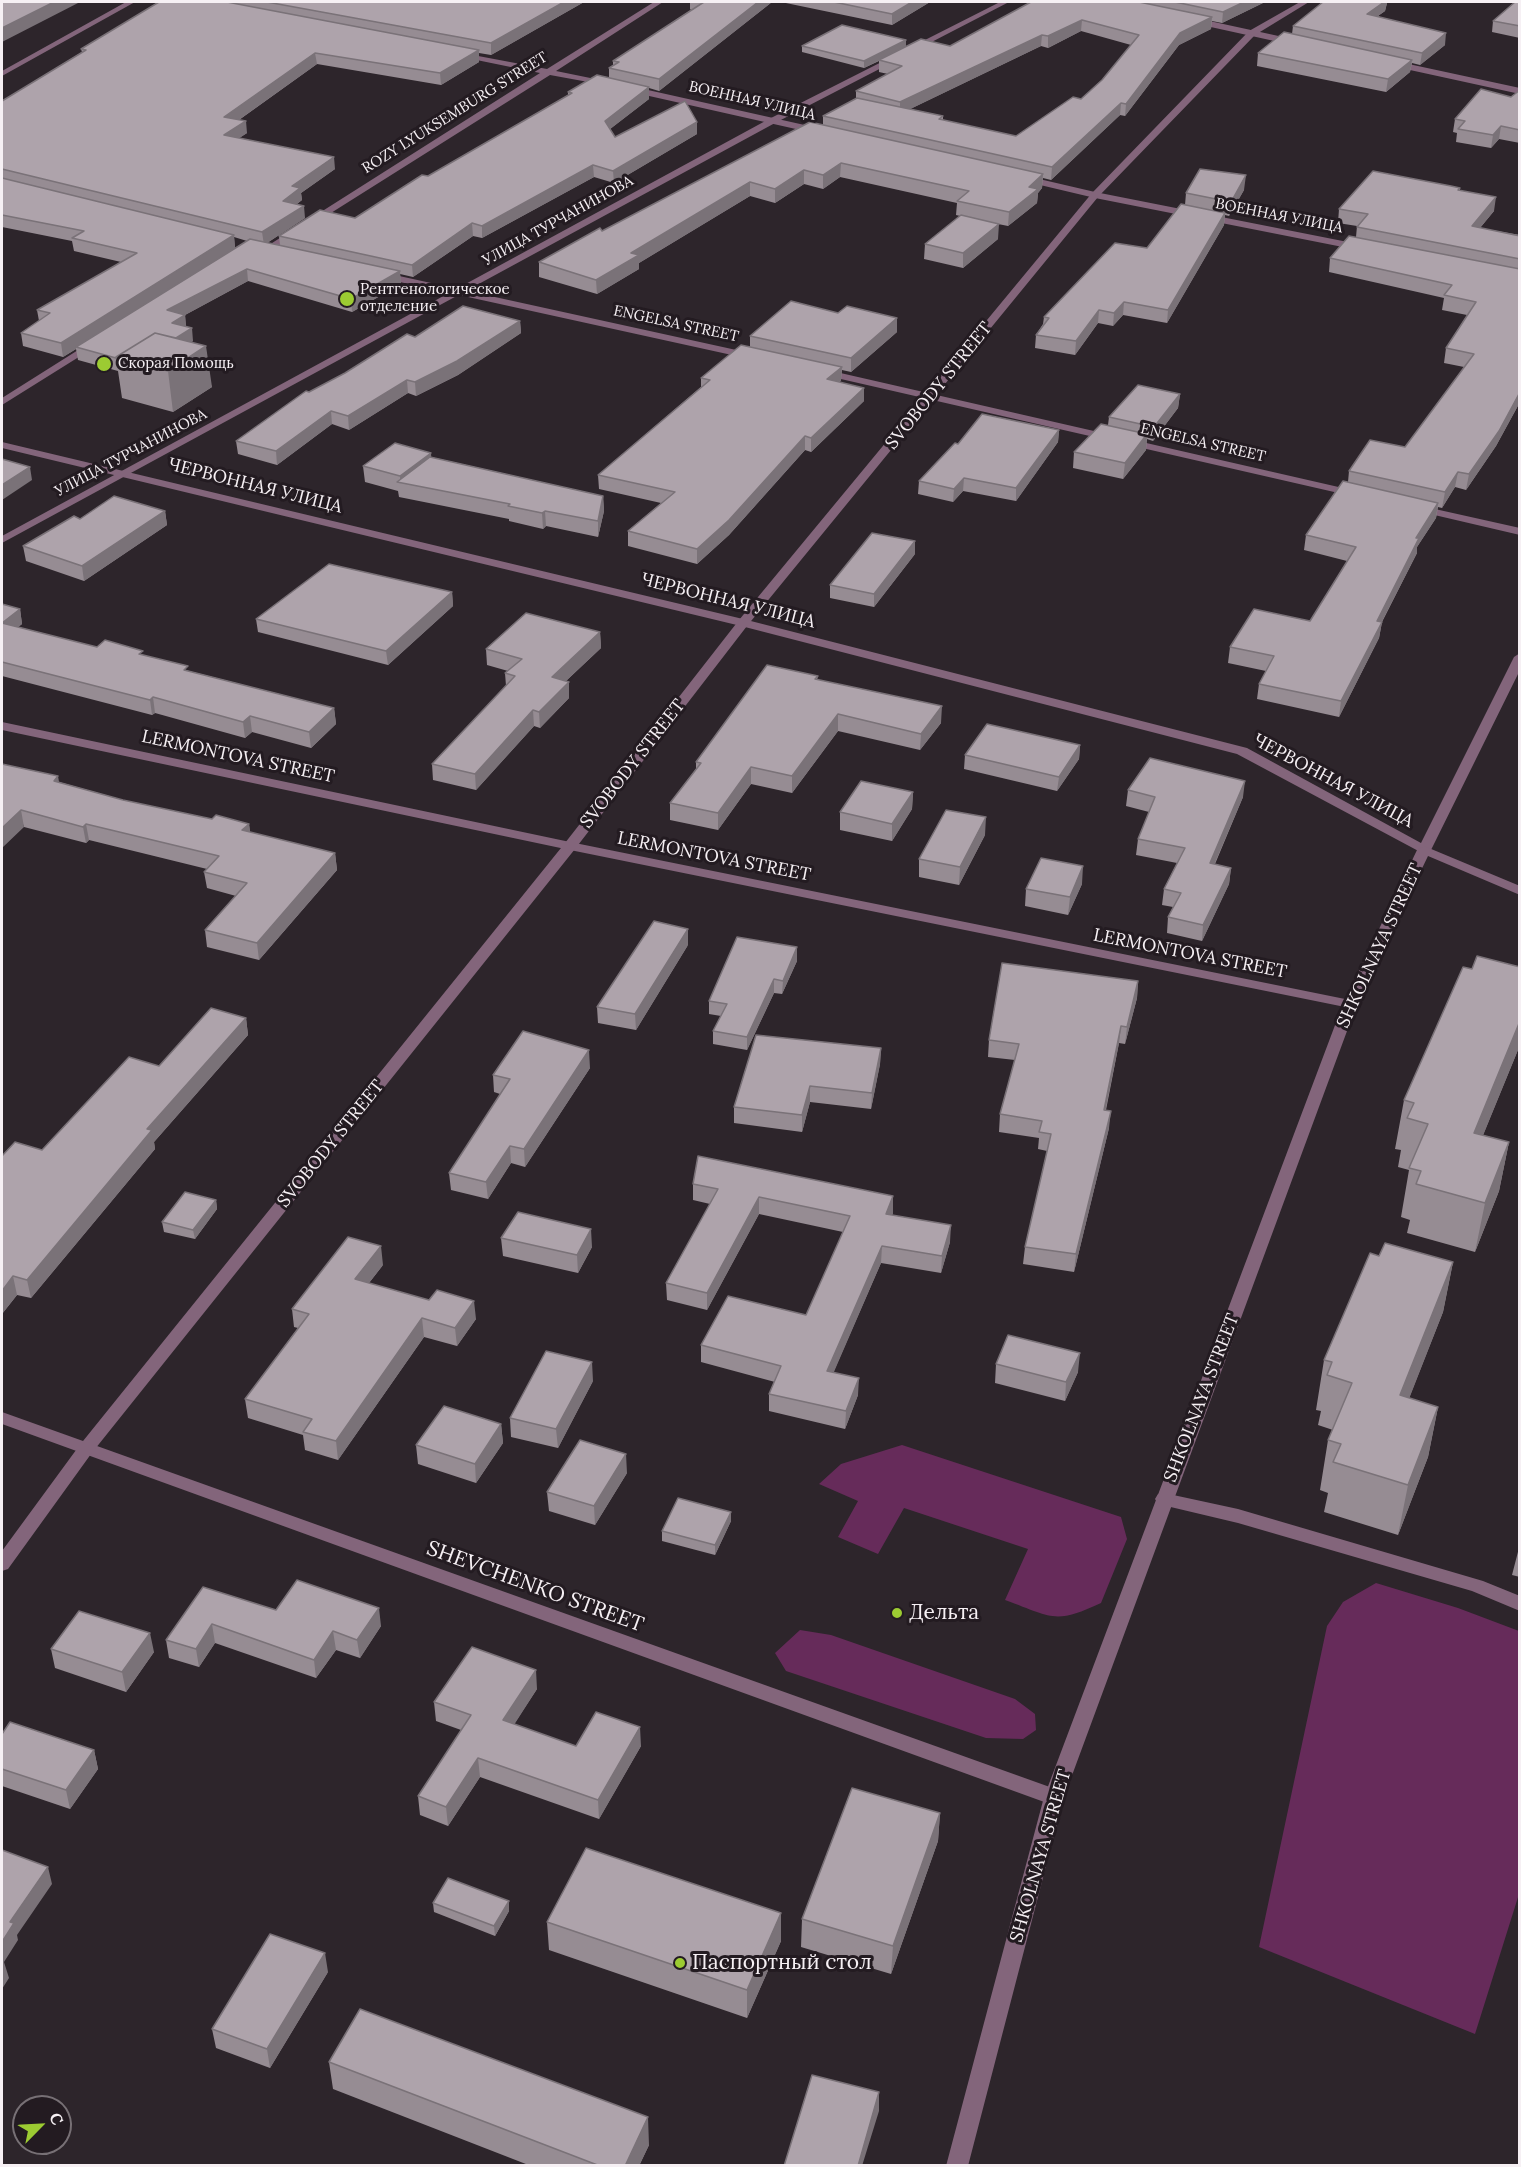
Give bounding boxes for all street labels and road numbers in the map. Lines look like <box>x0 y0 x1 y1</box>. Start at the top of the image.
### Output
street label: ROZY LYUKSEMBURG STREET <box>359 48 551 178</box>
street label: ВОЕННАЯ УЛИЦА <box>687 78 817 124</box>
street label: УЛИЦА ТУРЧАНИНОВА <box>480 172 636 270</box>
street label: ВОЕННАЯ УЛИЦА <box>1214 195 1344 237</box>
street label: ENGELSA STREET <box>612 302 740 346</box>
street label: SVOBODY STREET <box>881 318 997 454</box>
street label: УЛИЦА ТУРЧАНИНОВА <box>52 405 210 501</box>
street label: ENGELSA STREET <box>1139 420 1267 466</box>
street label: ЧЕРВОННАЯ УЛИЦА <box>166 454 344 518</box>
street label: ЧЕРВОННАЯ УЛИЦА <box>639 569 817 633</box>
street label: SVOBODY STREET <box>576 695 690 833</box>
street label: LERMONTOVA STREET <box>140 726 336 788</box>
street label: ЧЕРВОННАЯ УЛИЦА <box>1249 729 1417 833</box>
street label: LERMONTOVA STREET <box>615 828 813 886</box>
street label: SHKOLNAYA STREET <box>1332 860 1428 1032</box>
street label: LERMONTOVA STREET <box>1091 925 1289 983</box>
street label: SVOBODY STREET <box>273 1076 389 1212</box>
street label: SHKOLNAYA STREET <box>1160 1311 1244 1485</box>
street label: SHEVCHENKO STREET <box>423 1536 647 1638</box>
street label: SHKOLNAYA STREET <box>1006 1767 1076 1945</box>

